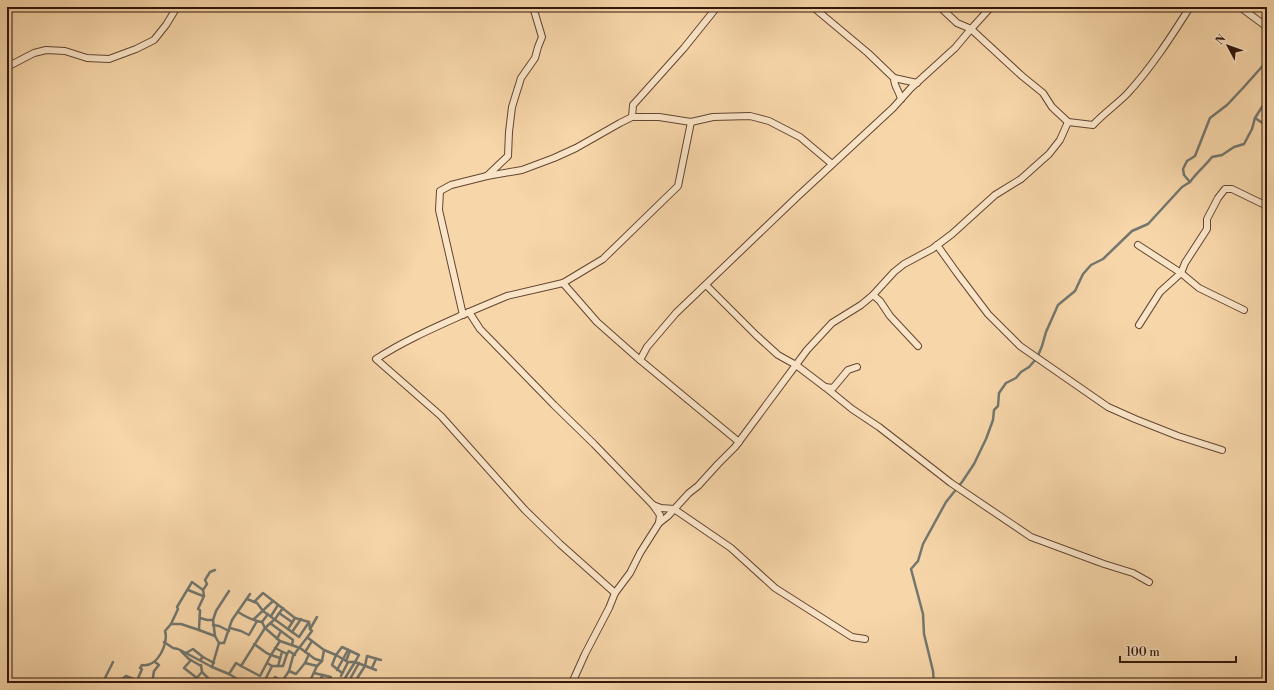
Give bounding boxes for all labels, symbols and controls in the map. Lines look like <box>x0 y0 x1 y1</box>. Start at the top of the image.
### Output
north arrow <box>1208 26 1248 66</box>
text: N <box>1213 32 1230 48</box>
scale bar <box>1120 638 1236 664</box>
text: 100 m <box>1126 645 1160 660</box>

